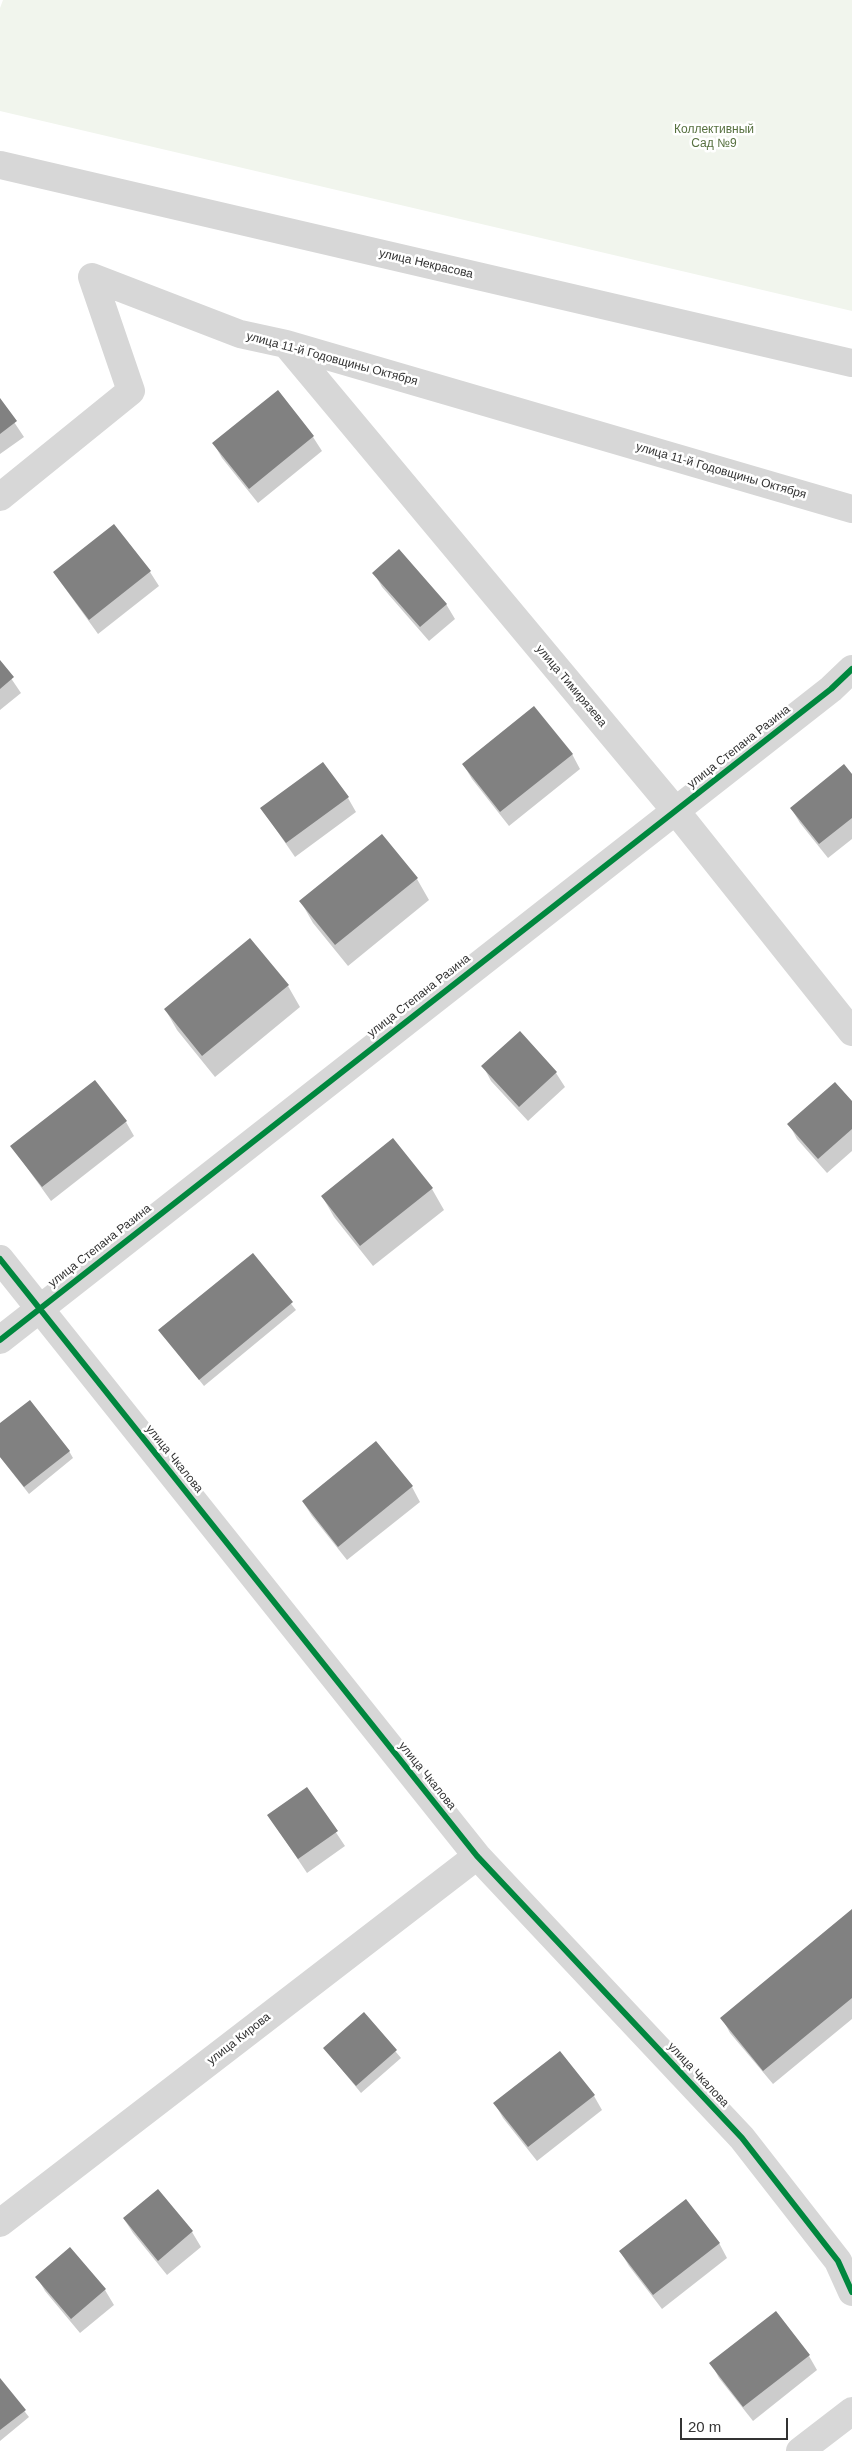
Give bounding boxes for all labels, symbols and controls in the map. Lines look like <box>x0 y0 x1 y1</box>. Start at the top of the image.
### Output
park label: Коллективный Сад №9 <box>674 123 754 151</box>
street label: улица Некрасова <box>378 246 474 282</box>
street label: улица 11-й Годовщины Октября <box>245 329 419 389</box>
street label: улица 11-й Годовщины Октября <box>634 440 808 502</box>
street label: улица Тимирязева <box>532 642 610 730</box>
street label: улица Степана Разина <box>685 702 793 792</box>
street label: улица Степана Разина <box>365 951 473 1041</box>
street label: улица Степана Разина <box>46 1201 154 1291</box>
street label: улица Чкалова <box>142 1422 206 1496</box>
street label: улица Чкалова <box>395 1739 459 1813</box>
street label: улица Кирова <box>205 2010 273 2068</box>
street label: улица Чкалова <box>664 2040 732 2110</box>
scale bar <box>682 2408 790 2440</box>
text: 20 m <box>688 2418 721 2435</box>

